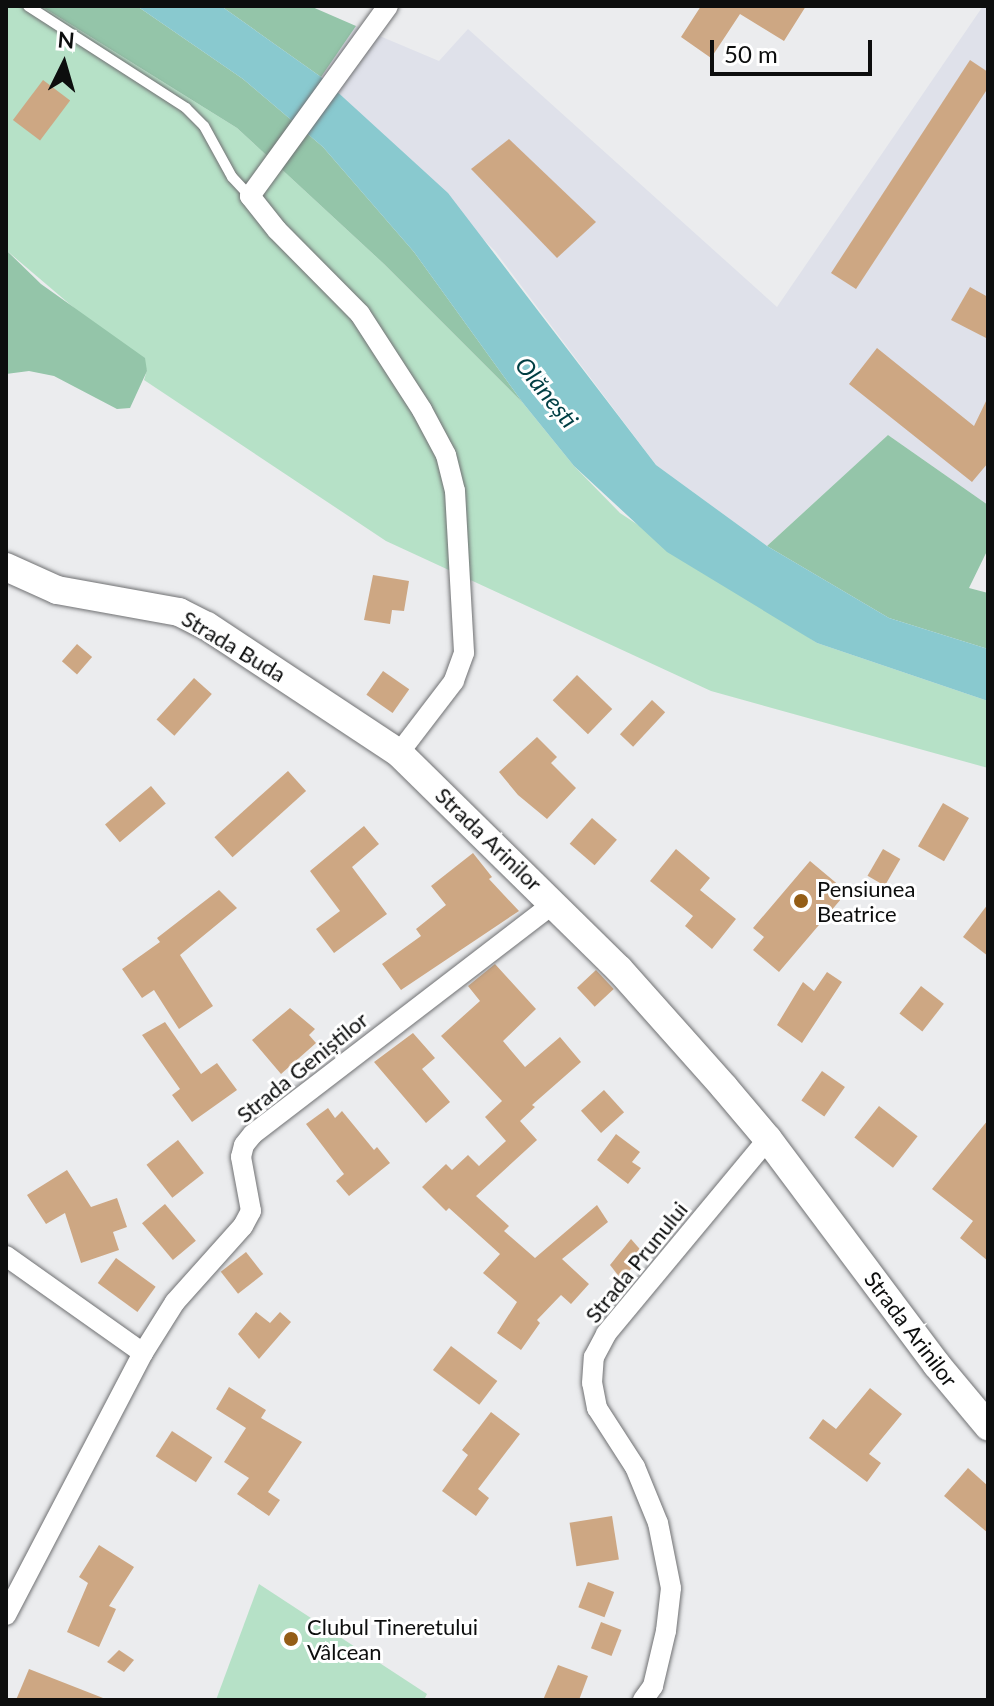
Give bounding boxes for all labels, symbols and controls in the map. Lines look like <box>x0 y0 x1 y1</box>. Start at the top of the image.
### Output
north arrow <box>24 24 104 104</box>
scale bar <box>714 24 876 74</box>
text: N <box>57 25 76 54</box>
text: 50 m <box>724 39 778 68</box>
water label: Olănești <box>510 351 584 433</box>
street label: Strada Buda <box>177 605 291 687</box>
street label: Strada Arinilor <box>430 781 548 897</box>
place label: Pensiunea Beatrice <box>817 875 915 926</box>
marker: Pensiunea Beatrice <box>792 892 810 910</box>
street label: Strada Geniștilor <box>231 1006 373 1128</box>
street label: Strada Prunului <box>579 1196 693 1328</box>
street label: Strada Arinilor <box>859 1266 963 1392</box>
place label: Clubul Tineretului Vâlcean <box>307 1613 479 1664</box>
marker: Clubul Tineretului Vâlcean <box>282 1630 300 1648</box>

